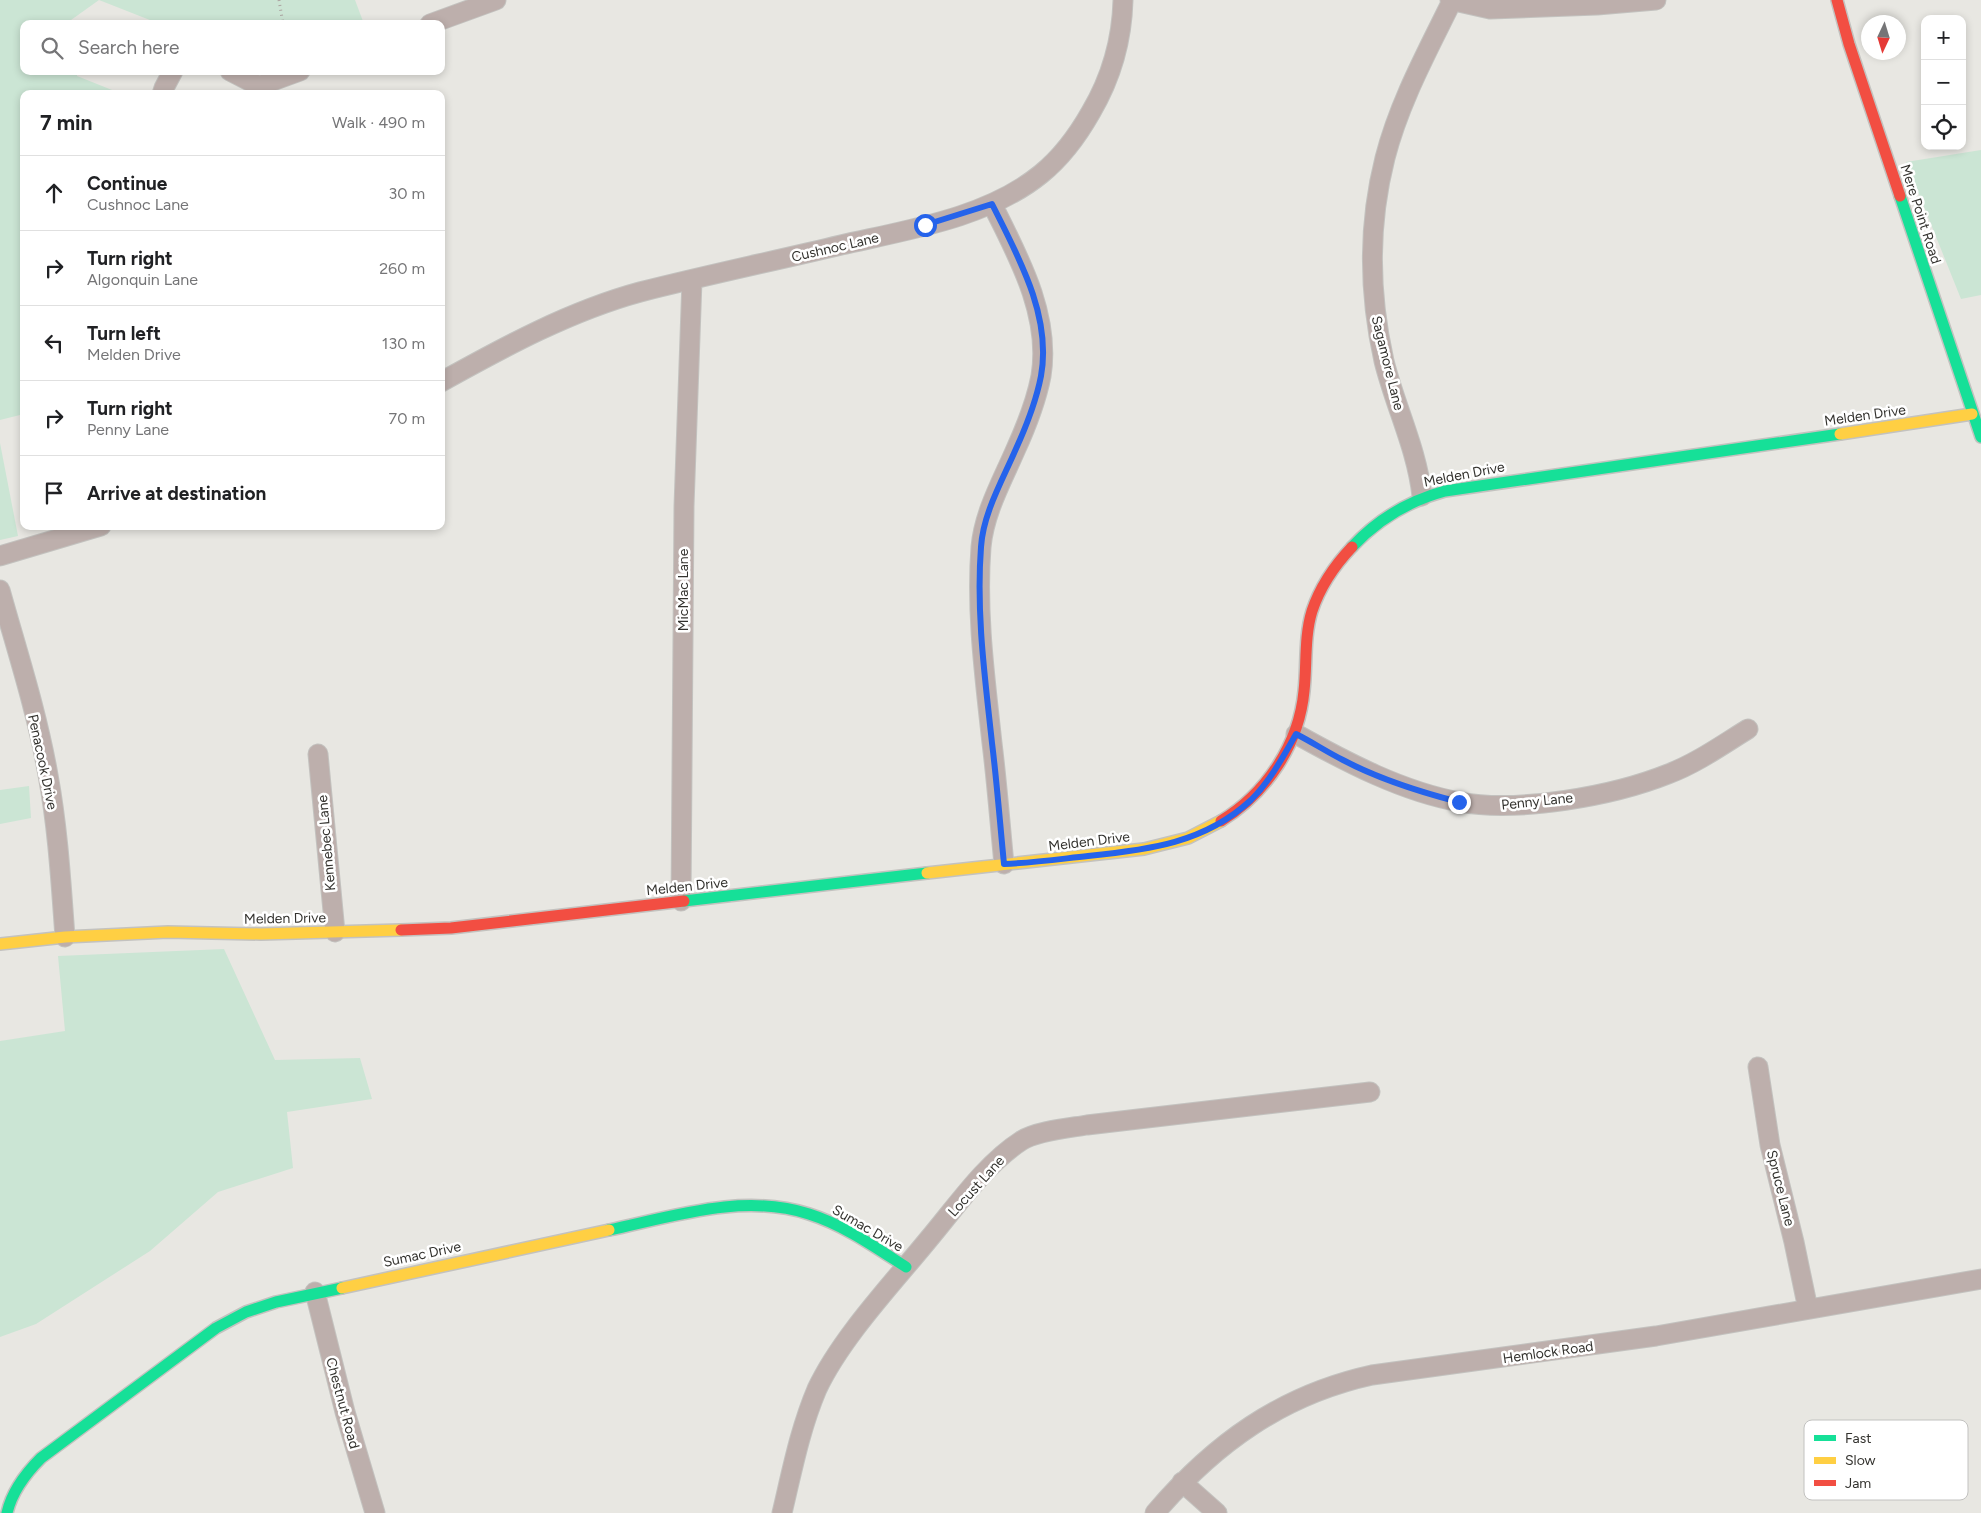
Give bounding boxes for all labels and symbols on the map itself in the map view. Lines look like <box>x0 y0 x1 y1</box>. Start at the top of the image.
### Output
north arrow <box>1861 15 1906 60</box>
street label: Mere Point Road <box>1896 162 1945 266</box>
route start <box>914 214 937 237</box>
street label: Cushnoc Lane <box>790 229 881 266</box>
street label: Sagamore Lane <box>1368 314 1408 413</box>
street label: Melden Drive <box>1823 401 1907 430</box>
street label: Melden Drive <box>1422 458 1506 491</box>
street label: MicMac Lane <box>675 548 692 631</box>
street label: Penacook Drive <box>24 713 61 812</box>
street label: Penny Lane <box>1500 789 1574 814</box>
route end <box>1448 791 1471 814</box>
street label: Kennebec Lane <box>314 794 339 892</box>
street label: Melden Drive <box>1047 828 1131 855</box>
street label: Melden Drive <box>645 874 729 899</box>
street label: Melden Drive <box>244 909 327 928</box>
street label: Spruce Lane <box>1763 1148 1798 1228</box>
street label: Locust Lane <box>945 1152 1008 1220</box>
street label: Sumac Drive <box>829 1201 906 1256</box>
street label: Sumac Drive <box>382 1238 463 1271</box>
street label: Hemlock Road <box>1502 1338 1594 1367</box>
street label: Chestnut Road <box>322 1356 363 1451</box>
legend <box>1804 1420 1968 1500</box>
text: Fast <box>1845 1430 1871 1447</box>
text: Slow <box>1845 1452 1876 1469</box>
text: Jam <box>1845 1475 1871 1492</box>

